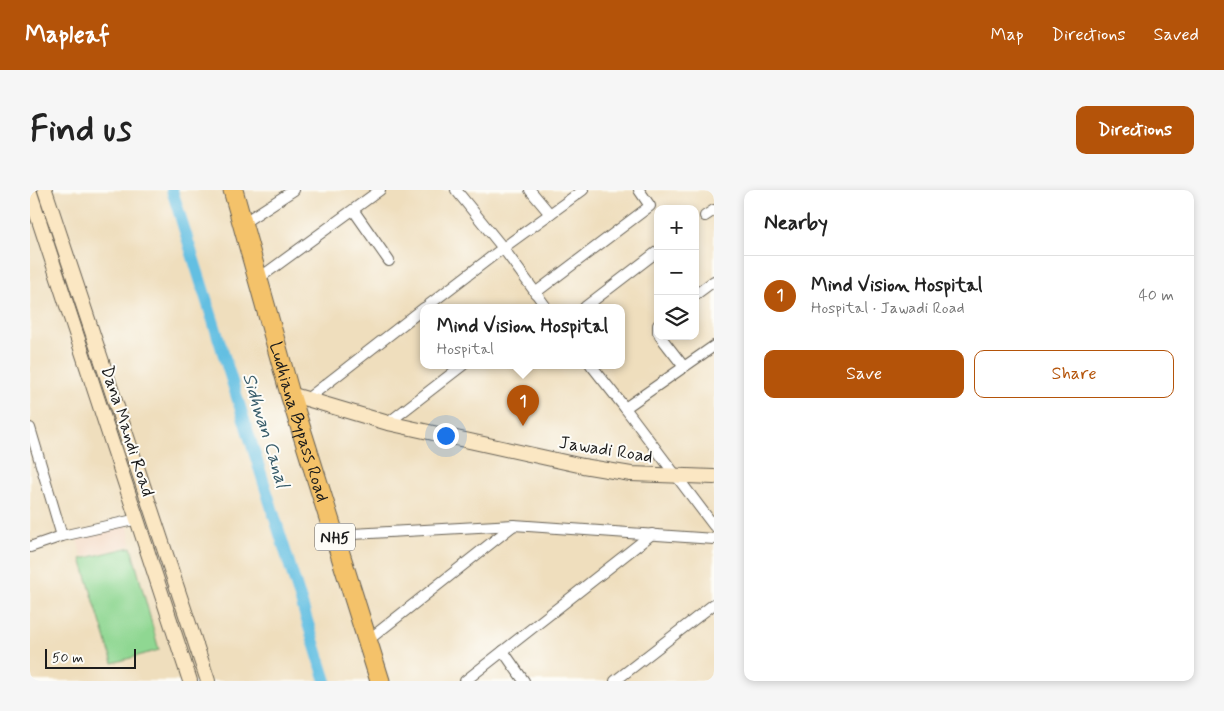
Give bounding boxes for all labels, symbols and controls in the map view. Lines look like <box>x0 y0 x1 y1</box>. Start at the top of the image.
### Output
text: Mapleaf <box>25 20 110 51</box>
text: Map <box>991 23 1024 47</box>
text: Directions <box>1052 23 1126 47</box>
text: Saved <box>1154 23 1199 47</box>
button: Directions <box>1076 106 1194 154</box>
text: Find us <box>30 107 132 153</box>
map controls <box>654 205 699 340</box>
button: + <box>654 205 699 250</box>
text: Nearby <box>764 209 828 237</box>
button: − <box>654 250 699 295</box>
text: Mind Vision Hospital <box>811 273 982 298</box>
text: 1 <box>776 285 784 306</box>
text: 40 m <box>1138 285 1174 306</box>
button: layers <box>654 295 699 340</box>
text: Hospital · Jawadi Road <box>811 298 965 319</box>
popup <box>420 304 625 369</box>
text: Mind Vision Hospital <box>437 314 608 339</box>
street label: Ludhiana Bypass Road <box>263 339 334 505</box>
text: Hospital <box>437 339 494 360</box>
button: Save <box>764 350 964 398</box>
button: Share <box>974 350 1174 398</box>
street label: Dana Mandi Road <box>95 363 159 500</box>
water label: Sidhwan Canal <box>236 370 295 492</box>
pin: 1 <box>507 385 539 426</box>
your location <box>433 423 459 449</box>
street label: Jawadi Road <box>557 431 654 469</box>
road number: NH5 <box>315 524 355 551</box>
scale bar <box>45 646 136 669</box>
text: 50 m <box>52 649 83 667</box>

